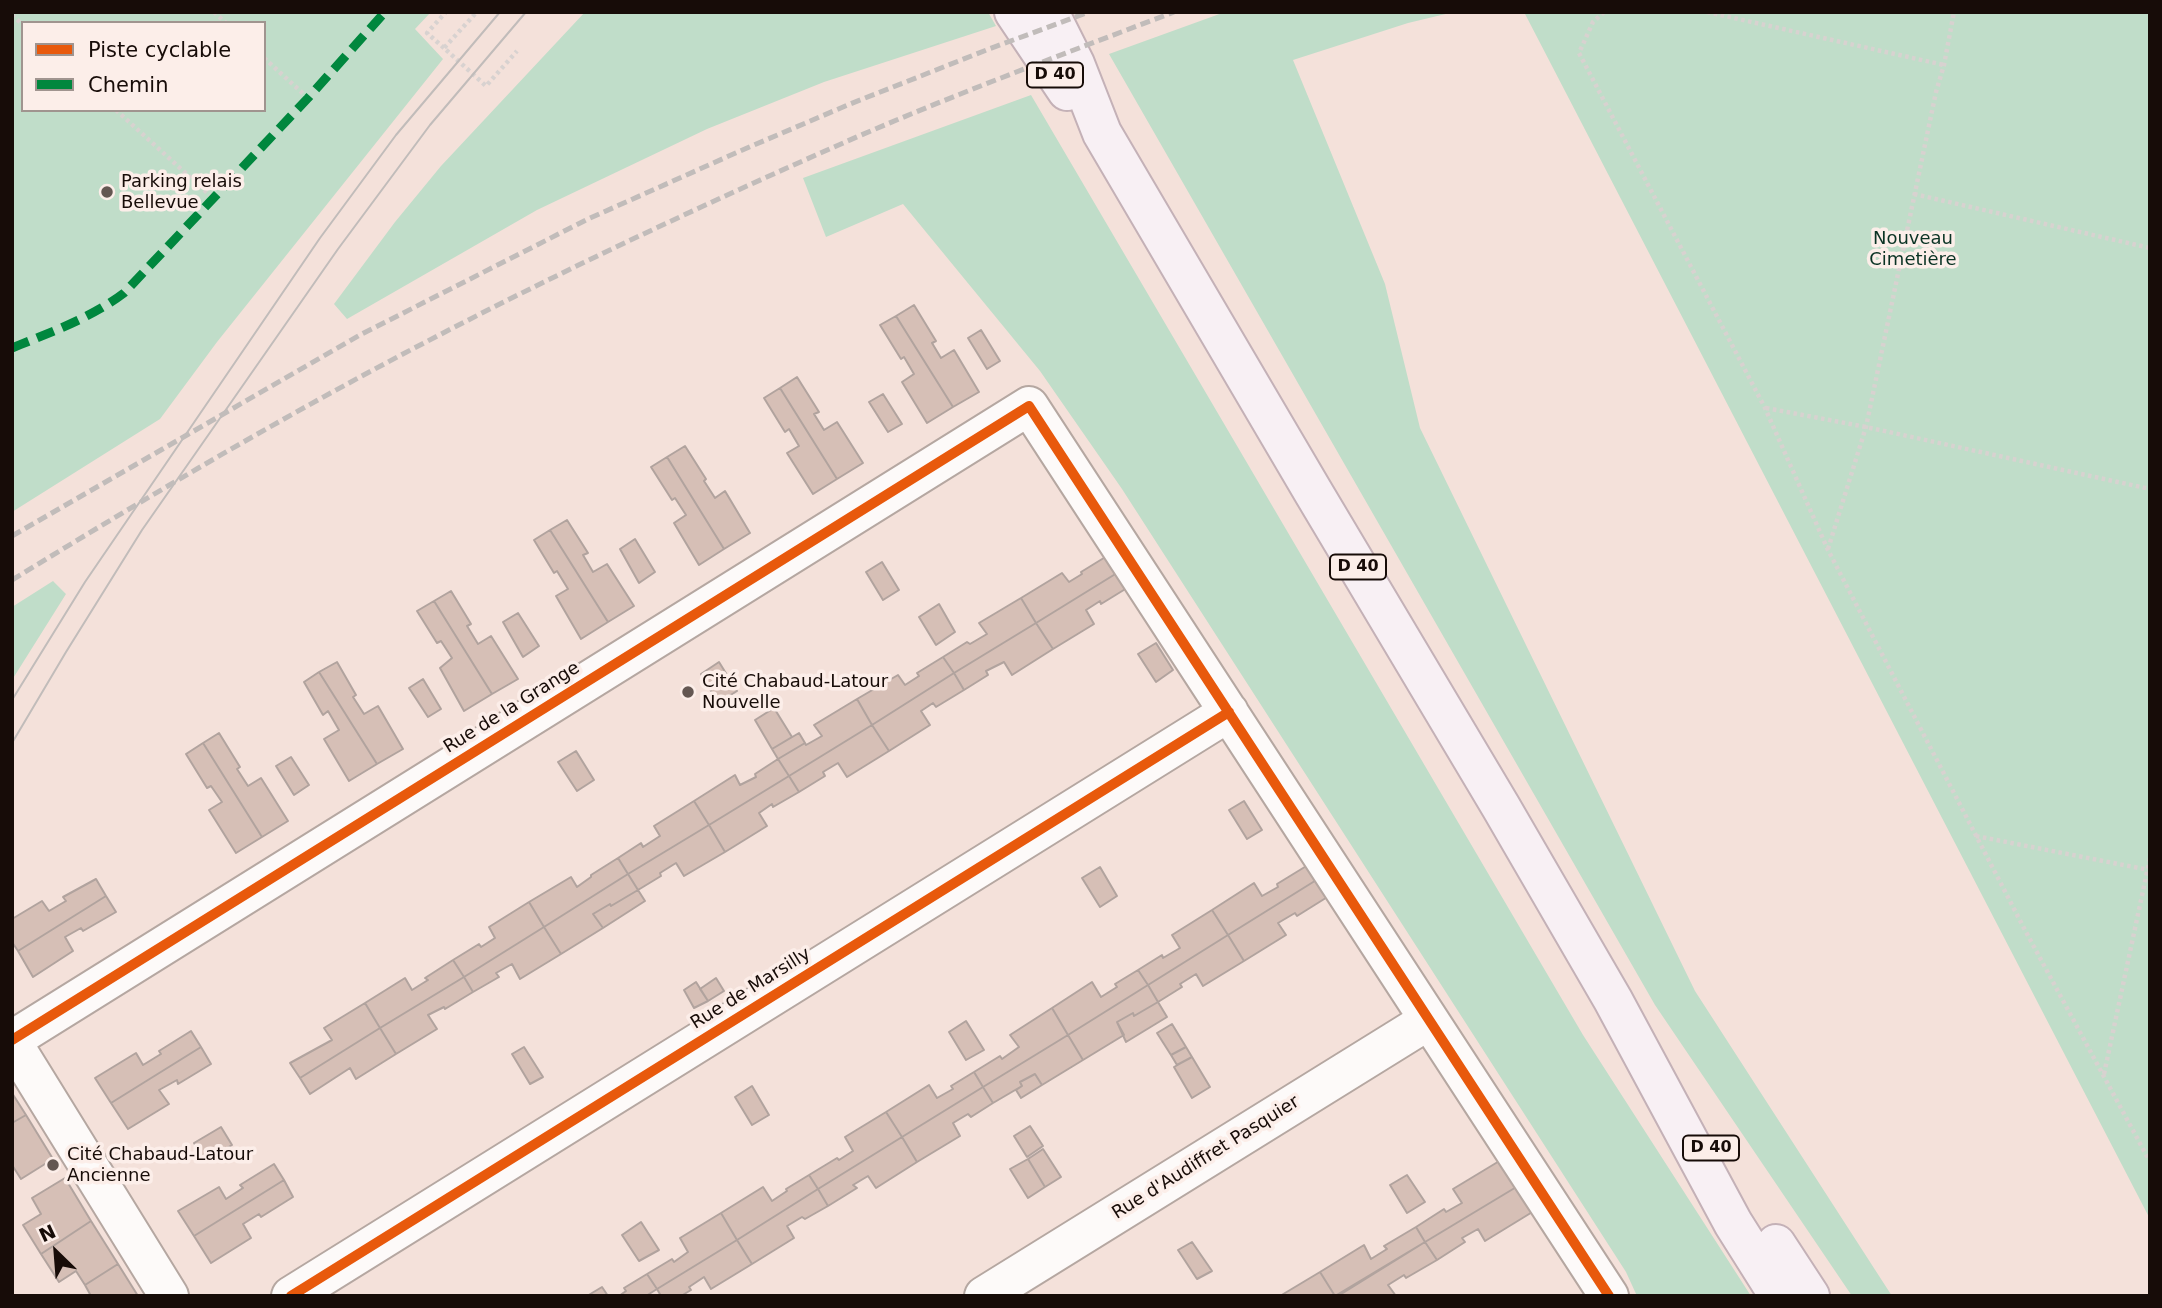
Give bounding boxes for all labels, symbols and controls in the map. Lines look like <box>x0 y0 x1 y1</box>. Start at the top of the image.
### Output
legend <box>21 21 266 112</box>
text: Piste cyclable <box>88 38 231 62</box>
road number: D 40 <box>1027 62 1083 88</box>
text: Chemin <box>88 73 169 97</box>
place label: Parking relais Bellevue <box>121 171 242 214</box>
marker: Parking relais Bellevue <box>99 184 115 200</box>
park label: Nouveau Cimetière <box>1869 228 1957 270</box>
road number: D 40 <box>1330 554 1386 580</box>
street label: Rue de la Grange <box>440 657 584 759</box>
place label: Cité Chabaud-Latour Nouvelle <box>702 671 888 714</box>
marker: Cité Chabaud-Latour Nouvelle <box>680 684 696 700</box>
street label: Rue de Marsilly <box>687 944 815 1034</box>
street label: Rue d'Audiffret Pasquier <box>1108 1091 1304 1225</box>
road number: D 40 <box>1683 1136 1739 1160</box>
place label: Cité Chabaud-Latour Ancienne <box>67 1144 253 1186</box>
marker: Cité Chabaud-Latour Ancienne <box>45 1157 61 1173</box>
north arrow <box>21 1217 91 1287</box>
text: N <box>35 1220 59 1246</box>

